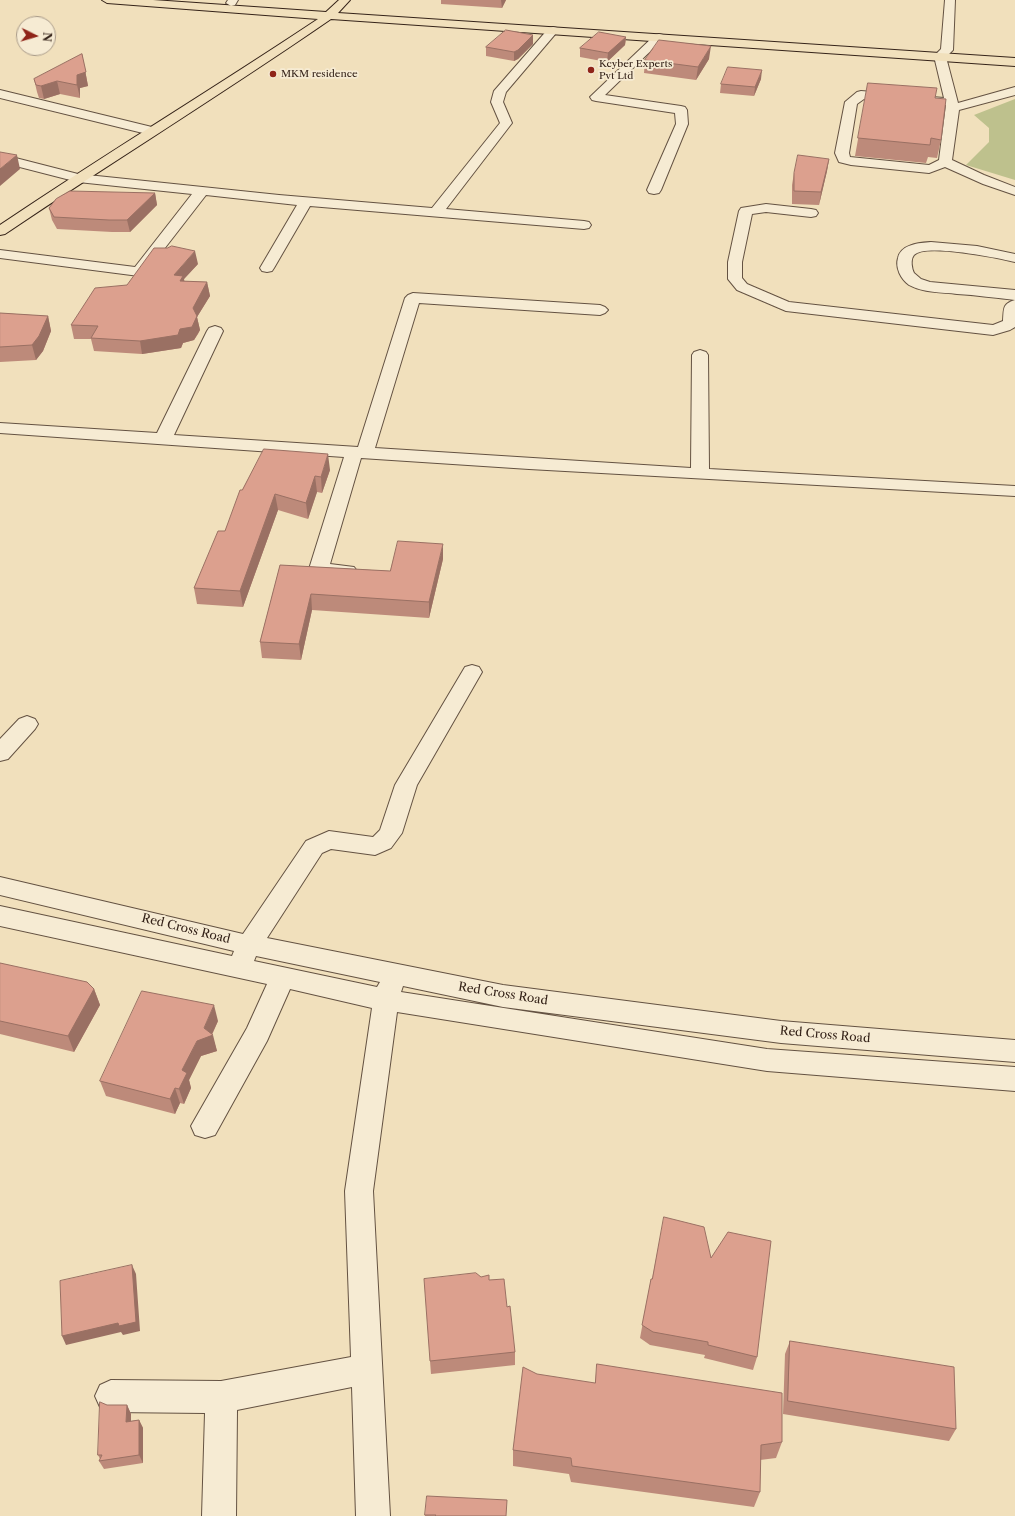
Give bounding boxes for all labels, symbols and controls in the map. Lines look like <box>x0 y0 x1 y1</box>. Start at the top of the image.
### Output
north arrow <box>16 16 56 56</box>
text: N <box>40 32 54 42</box>
place label: Kcyber Experts Pvt Ltd <box>599 58 672 82</box>
marker: Kcyber Experts Pvt Ltd <box>586 65 596 75</box>
place label: MKM residence <box>281 68 358 80</box>
marker: MKM residence <box>268 69 278 79</box>
street label: Red Cross Road <box>140 911 232 947</box>
street label: Red Cross Road <box>457 980 549 1008</box>
street label: Red Cross Road <box>779 1024 871 1046</box>

